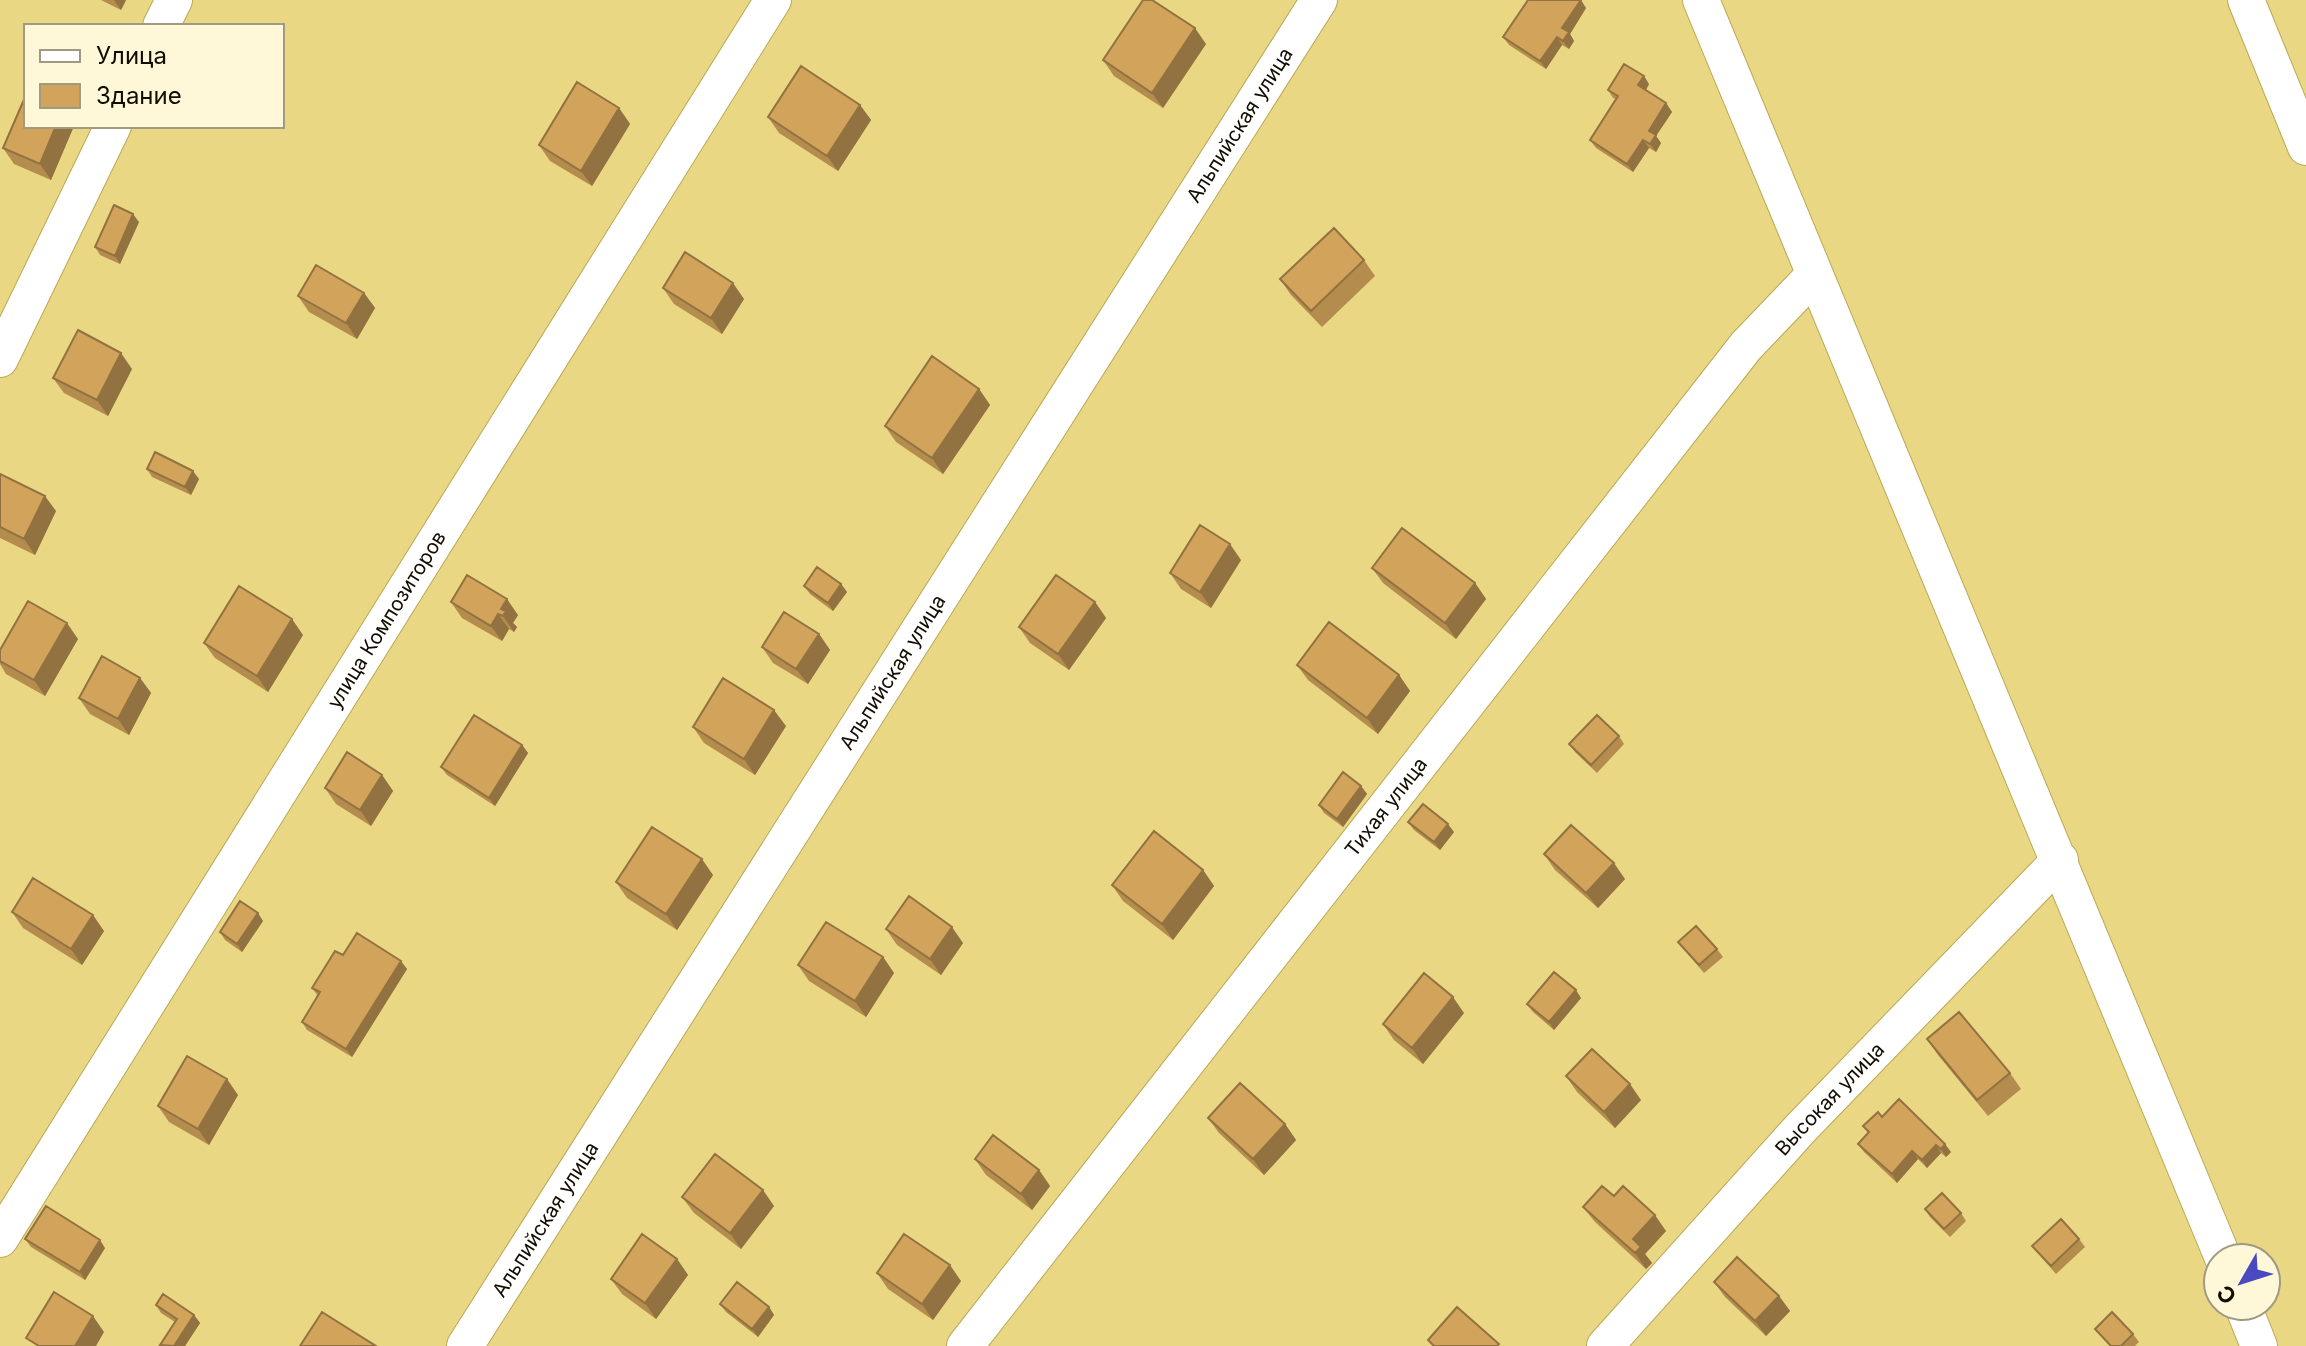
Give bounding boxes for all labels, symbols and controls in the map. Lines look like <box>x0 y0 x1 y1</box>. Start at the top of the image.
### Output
legend <box>24 24 284 128</box>
text: Улица <box>96 41 167 70</box>
street label: Альпийская улица <box>1182 43 1298 207</box>
text: Здание <box>96 81 182 110</box>
street label: улица Композиторов <box>322 527 451 713</box>
street label: Альпийская улица <box>834 590 951 754</box>
street label: Тихая улица <box>1340 753 1432 861</box>
street label: Высокая улица <box>1770 1037 1889 1160</box>
street label: Альпийская улица <box>487 1137 603 1301</box>
north arrow <box>2202 1242 2282 1322</box>
text: С <box>2211 1280 2242 1309</box>

